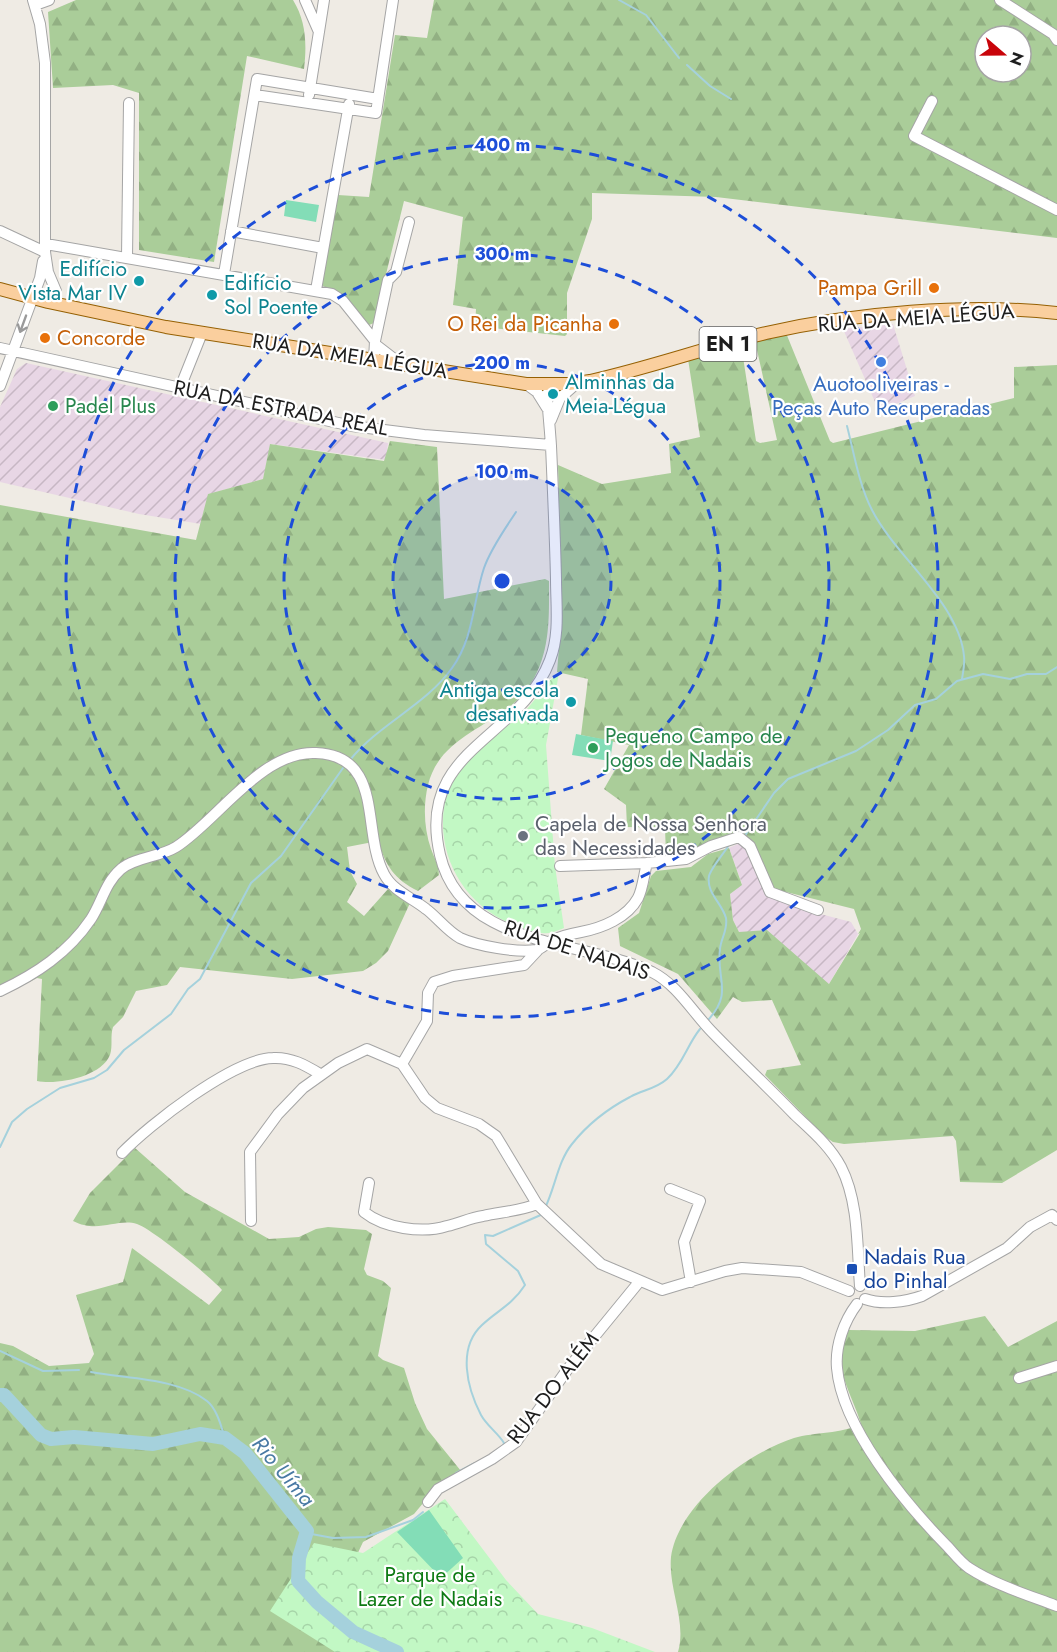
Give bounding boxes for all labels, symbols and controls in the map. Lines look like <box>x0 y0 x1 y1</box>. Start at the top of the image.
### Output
north arrow <box>973 24 1033 84</box>
text: N <box>1004 49 1030 69</box>
text: 400 m <box>474 132 530 158</box>
text: 300 m <box>474 241 530 267</box>
place label: Edifício Vista Mar IV <box>18 254 127 308</box>
place label: Edifício Sol Poente <box>224 268 318 322</box>
place label: Pampa Grill <box>818 273 922 303</box>
marker: Edifício Vista Mar IV <box>132 274 146 288</box>
marker: Pampa Grill <box>927 281 941 295</box>
marker: Edifício Sol Poente <box>205 288 219 302</box>
street label: RUA DA MEIA LÉGUA <box>817 296 1015 340</box>
place label: O Rei da Picanha <box>447 309 602 339</box>
one-way arrow <box>17 315 28 333</box>
marker: O Rei da Picanha <box>607 317 621 331</box>
place label: Concorde <box>57 323 146 353</box>
street label: RUA DA MEIA LÉGUA <box>250 326 450 386</box>
road number: EN 1 <box>700 327 756 361</box>
marker: Concorde <box>38 331 52 345</box>
text: 200 m <box>474 350 530 376</box>
marker: Auotooliveiras - Peças Auto Recuperadas <box>874 355 888 369</box>
place label: Alminhas da Meia-Légua <box>565 367 675 421</box>
place label: Auotooliveiras - Peças Auto Recuperadas <box>772 369 990 423</box>
street label: RUA DA ESTRADA REAL <box>171 373 391 444</box>
marker: Alminhas da Meia-Légua <box>546 387 560 401</box>
place label: Padel Plus <box>65 391 156 421</box>
marker: Padel Plus <box>46 399 60 413</box>
text: 100 m <box>475 459 529 485</box>
centre of rings <box>492 571 512 591</box>
place label: Antiga escola desativada <box>440 675 559 729</box>
marker: Antiga escola desativada <box>564 695 578 709</box>
place label: Pequeno Campo de Jogos de Nadais <box>602 721 783 775</box>
marker: Pequeno Campo de Jogos de Nadais <box>586 741 600 755</box>
place label: Capela de Nossa Senhora das Necessidades <box>535 809 767 863</box>
marker: Capela de Nossa Senhora das Necessidades <box>516 829 530 843</box>
street label: RUA DE NADAIS <box>500 912 654 988</box>
place label: Nadais Rua do Pinhal <box>864 1242 966 1296</box>
marker: Nadais Rua do Pinhal <box>845 1262 859 1276</box>
street label: RUA DO ALÉM <box>500 1326 606 1450</box>
water label: Rio Uíma <box>245 1429 323 1513</box>
park label: Parque de Lazer de Nadais <box>358 1560 502 1614</box>

